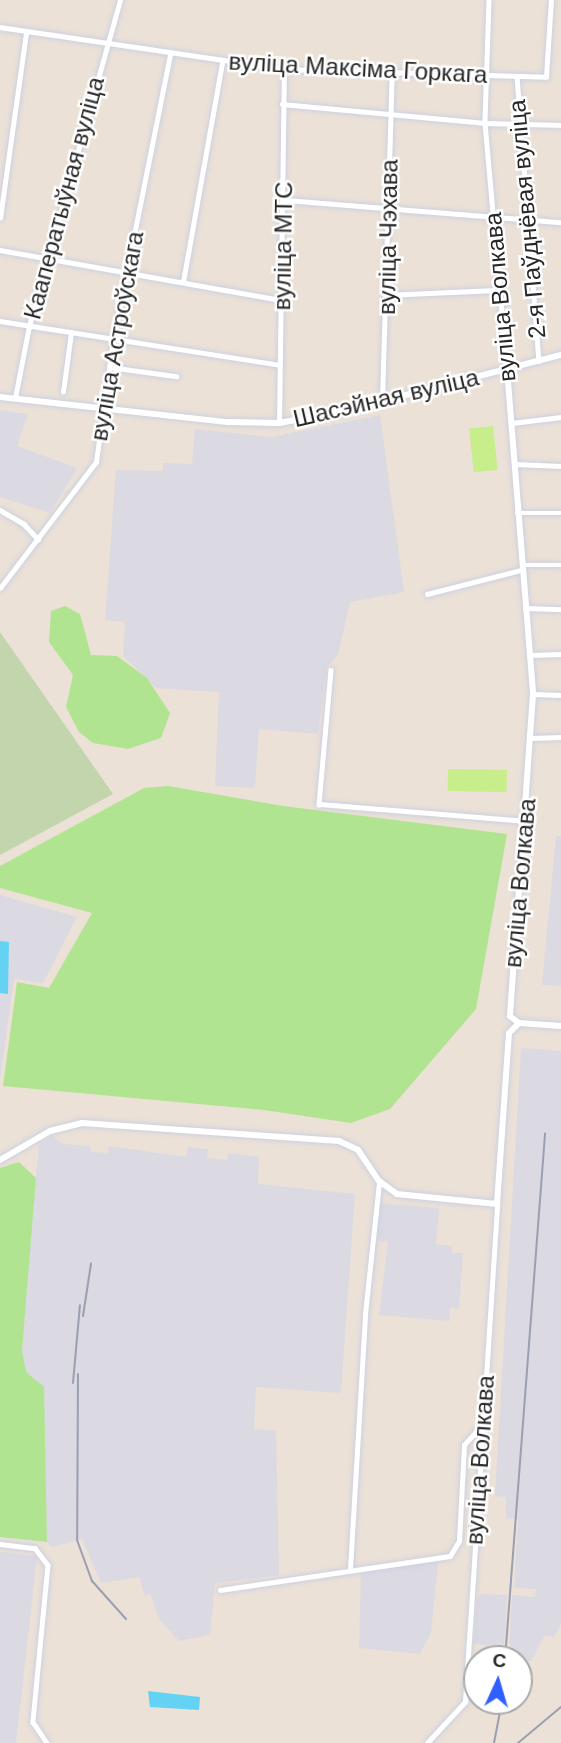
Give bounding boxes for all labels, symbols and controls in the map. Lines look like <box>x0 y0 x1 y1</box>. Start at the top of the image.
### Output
street label: вуліца Максіма Горкага <box>228 47 488 89</box>
street label: Кааператыўная вуліца <box>18 74 110 322</box>
street label: 2-я Паўднёвая вуліца <box>502 98 552 340</box>
street label: вуліца Чэхава <box>372 159 404 315</box>
street label: вуліца МТС <box>267 181 299 311</box>
street label: вуліца Волкава <box>478 211 522 383</box>
street label: вуліца Астроўскага <box>84 229 150 443</box>
street label: Шасэйная вуліца <box>290 363 482 433</box>
street label: вуліца Волкава <box>498 797 542 969</box>
street label: вуліца Волкава <box>460 1374 500 1546</box>
north arrow <box>463 1645 533 1715</box>
text: С <box>492 1650 507 1672</box>

